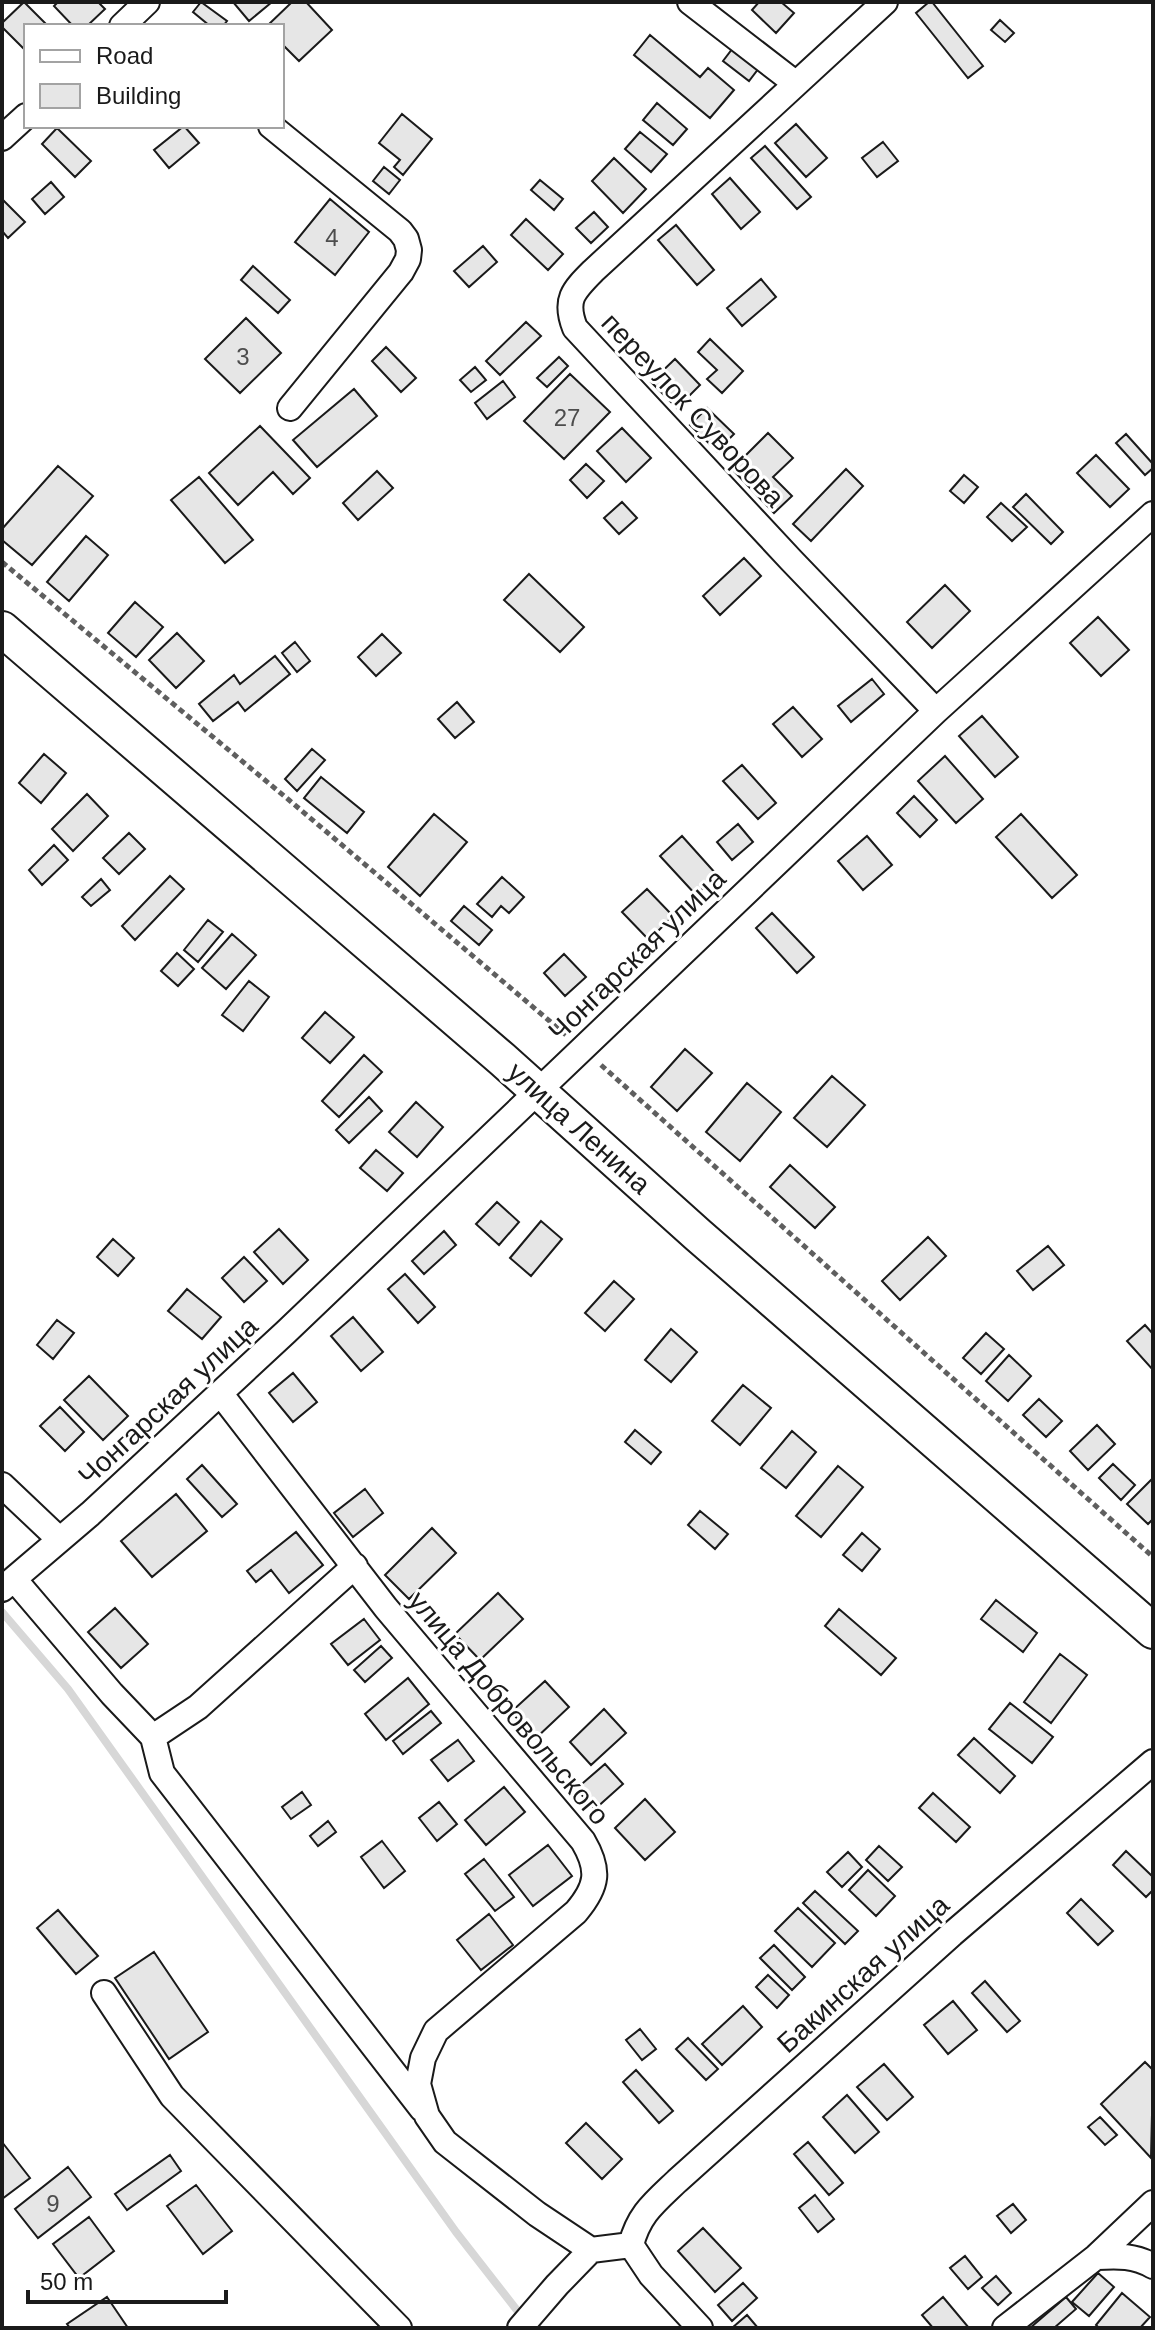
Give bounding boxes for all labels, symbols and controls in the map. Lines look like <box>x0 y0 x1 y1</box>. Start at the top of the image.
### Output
legend <box>24 24 284 128</box>
text: Road <box>96 42 153 69</box>
text: Building <box>96 82 181 109</box>
house number: 4 <box>325 224 339 251</box>
street label: переулок Суворова <box>595 307 791 513</box>
house number: 3 <box>236 343 250 370</box>
house number: 27 <box>554 404 580 431</box>
street label: Чонгарская улица <box>543 863 732 1047</box>
street label: улица Ленина <box>501 1056 657 1200</box>
street label: Чонгарская улица <box>72 1310 264 1492</box>
street label: улица Добровольского <box>402 1585 616 1831</box>
street label: Бакинская улица <box>771 1889 955 2059</box>
house number: 9 <box>46 2190 60 2217</box>
scale bar <box>28 2254 226 2304</box>
text: 50 m <box>40 2268 93 2295</box>

